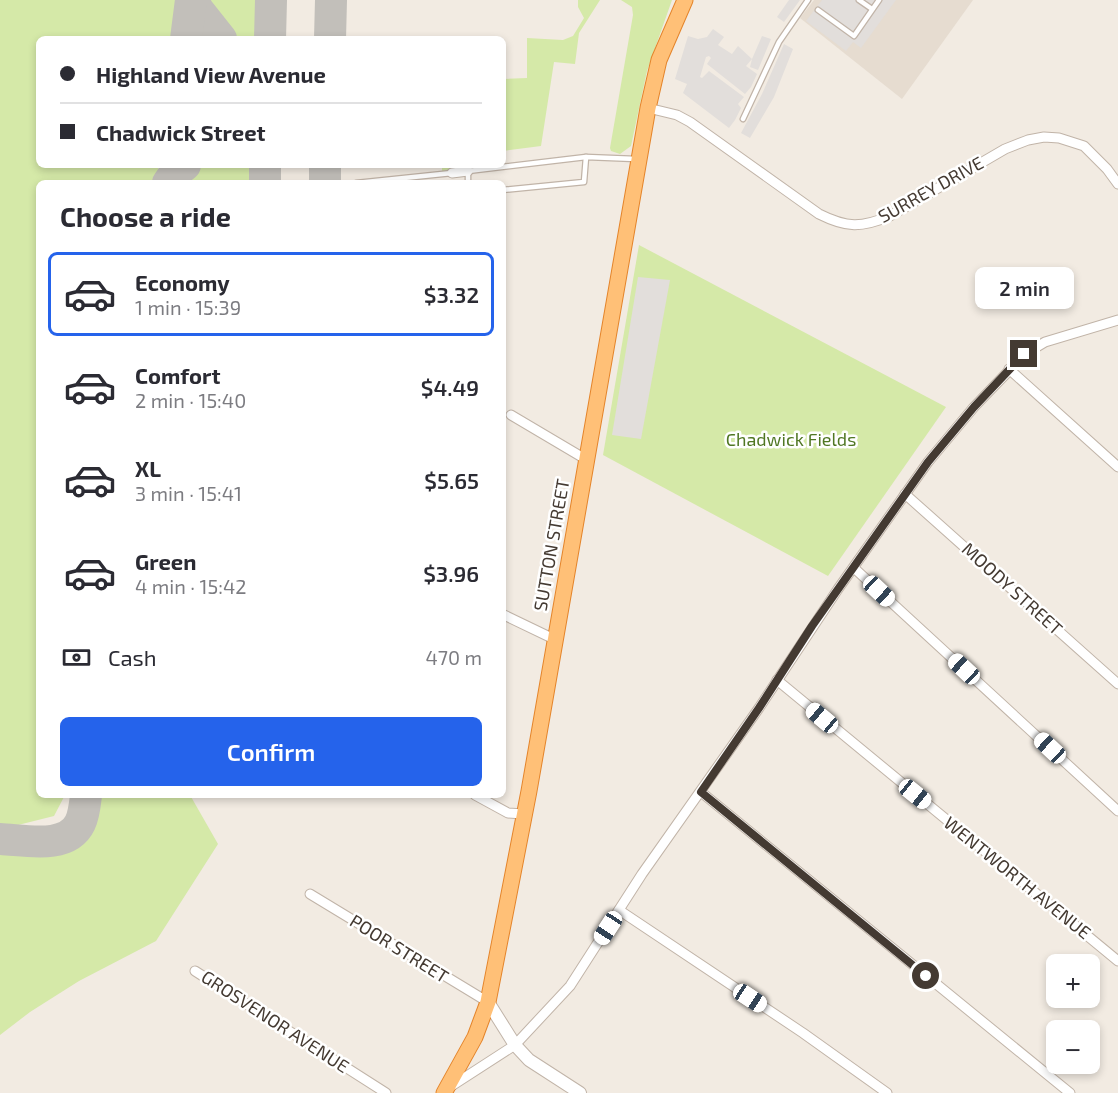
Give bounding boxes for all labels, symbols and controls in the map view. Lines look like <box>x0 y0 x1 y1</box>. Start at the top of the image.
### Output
text: Highland View Avenue <box>96 61 326 87</box>
text: Chadwick Street <box>96 119 266 145</box>
street label: SURREY DRIVE <box>874 151 987 227</box>
text: Choose a ride <box>60 200 231 232</box>
icon: car <box>63 267 117 321</box>
callout: 2 min <box>974 267 1074 309</box>
text: Economy <box>135 269 230 295</box>
text: 2 min <box>999 276 1050 300</box>
text: $3.32 <box>424 281 479 307</box>
text: 1 min · 15:39 <box>135 295 241 319</box>
route end <box>1010 340 1037 367</box>
icon: car <box>63 360 117 414</box>
text: Comfort <box>135 362 220 388</box>
text: $4.49 <box>421 374 479 400</box>
text: 2 min · 15:40 <box>135 388 246 412</box>
park label: Chadwick Fields <box>726 428 856 450</box>
icon: car <box>63 453 117 507</box>
text: XL <box>135 455 161 481</box>
text: $5.65 <box>424 467 479 493</box>
street label: SUTTON STREET <box>529 477 574 613</box>
text: 3 min · 15:41 <box>135 481 242 505</box>
street label: MOODY STREET <box>958 537 1068 639</box>
icon: car <box>63 546 117 600</box>
text: Green <box>135 548 197 574</box>
text: $3.96 <box>423 560 479 586</box>
car <box>860 572 898 610</box>
text: 4 min · 15:42 <box>135 574 246 598</box>
icon: cash <box>60 641 93 674</box>
text: Cash <box>108 644 157 670</box>
text: 470 m <box>425 645 482 669</box>
car <box>945 650 983 688</box>
car <box>802 700 842 736</box>
button: Confirm <box>60 717 482 786</box>
car <box>1031 729 1069 767</box>
car <box>895 776 935 812</box>
street label: WENTWORTH AVENUE <box>940 811 1096 943</box>
car <box>591 908 625 948</box>
street label: POOR STREET <box>346 909 453 987</box>
map controls <box>1046 954 1100 1074</box>
button: + <box>1046 954 1100 1008</box>
route start <box>912 962 939 989</box>
street label: GROSVENOR AVENUE <box>198 965 353 1077</box>
car <box>730 981 770 1015</box>
button: − <box>1046 1020 1100 1074</box>

